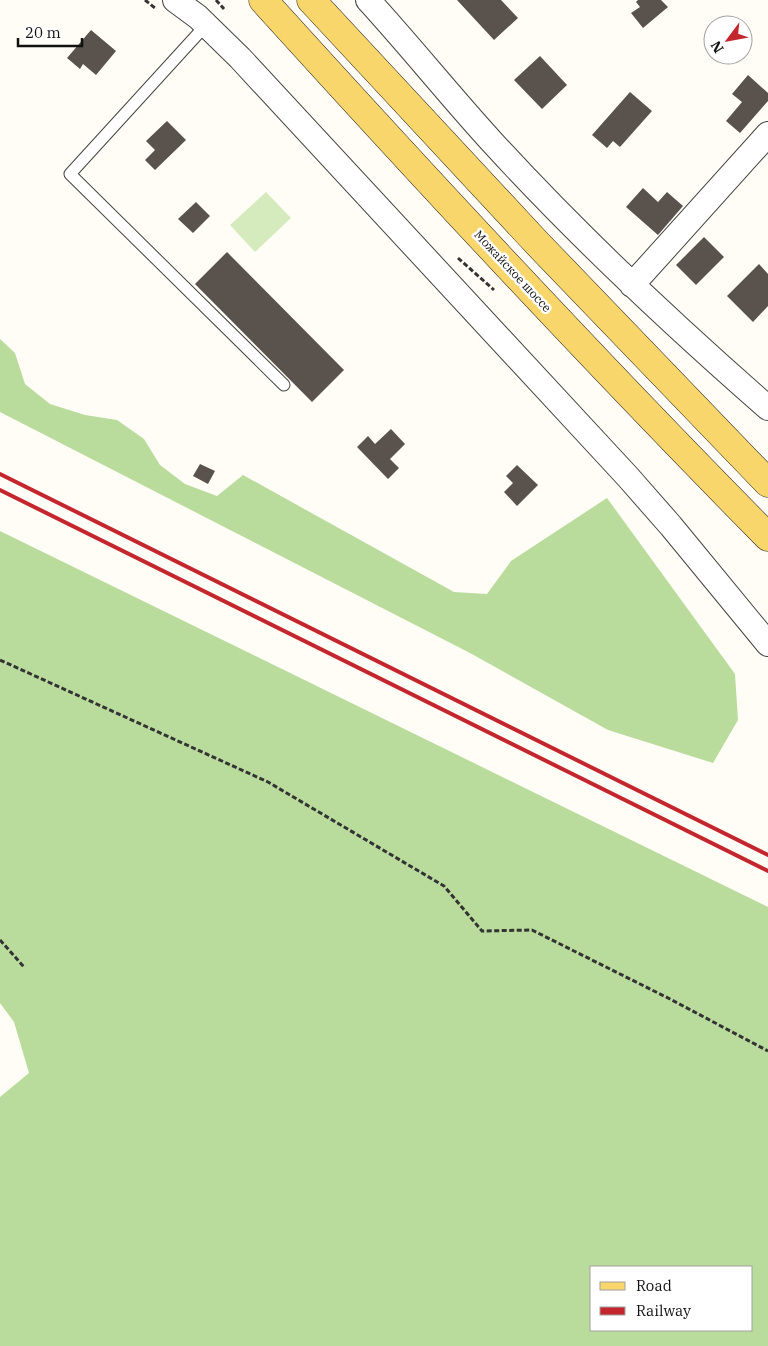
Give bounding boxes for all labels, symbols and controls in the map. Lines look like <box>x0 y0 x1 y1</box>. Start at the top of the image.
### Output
scale bar <box>18 15 81 47</box>
north arrow <box>703 15 753 65</box>
text: 20 m <box>25 23 61 42</box>
text: N <box>706 37 728 56</box>
street label: Можайское шоссе <box>471 227 555 315</box>
legend <box>590 1266 753 1331</box>
text: Road <box>636 1276 672 1295</box>
text: Railway <box>636 1301 691 1320</box>

